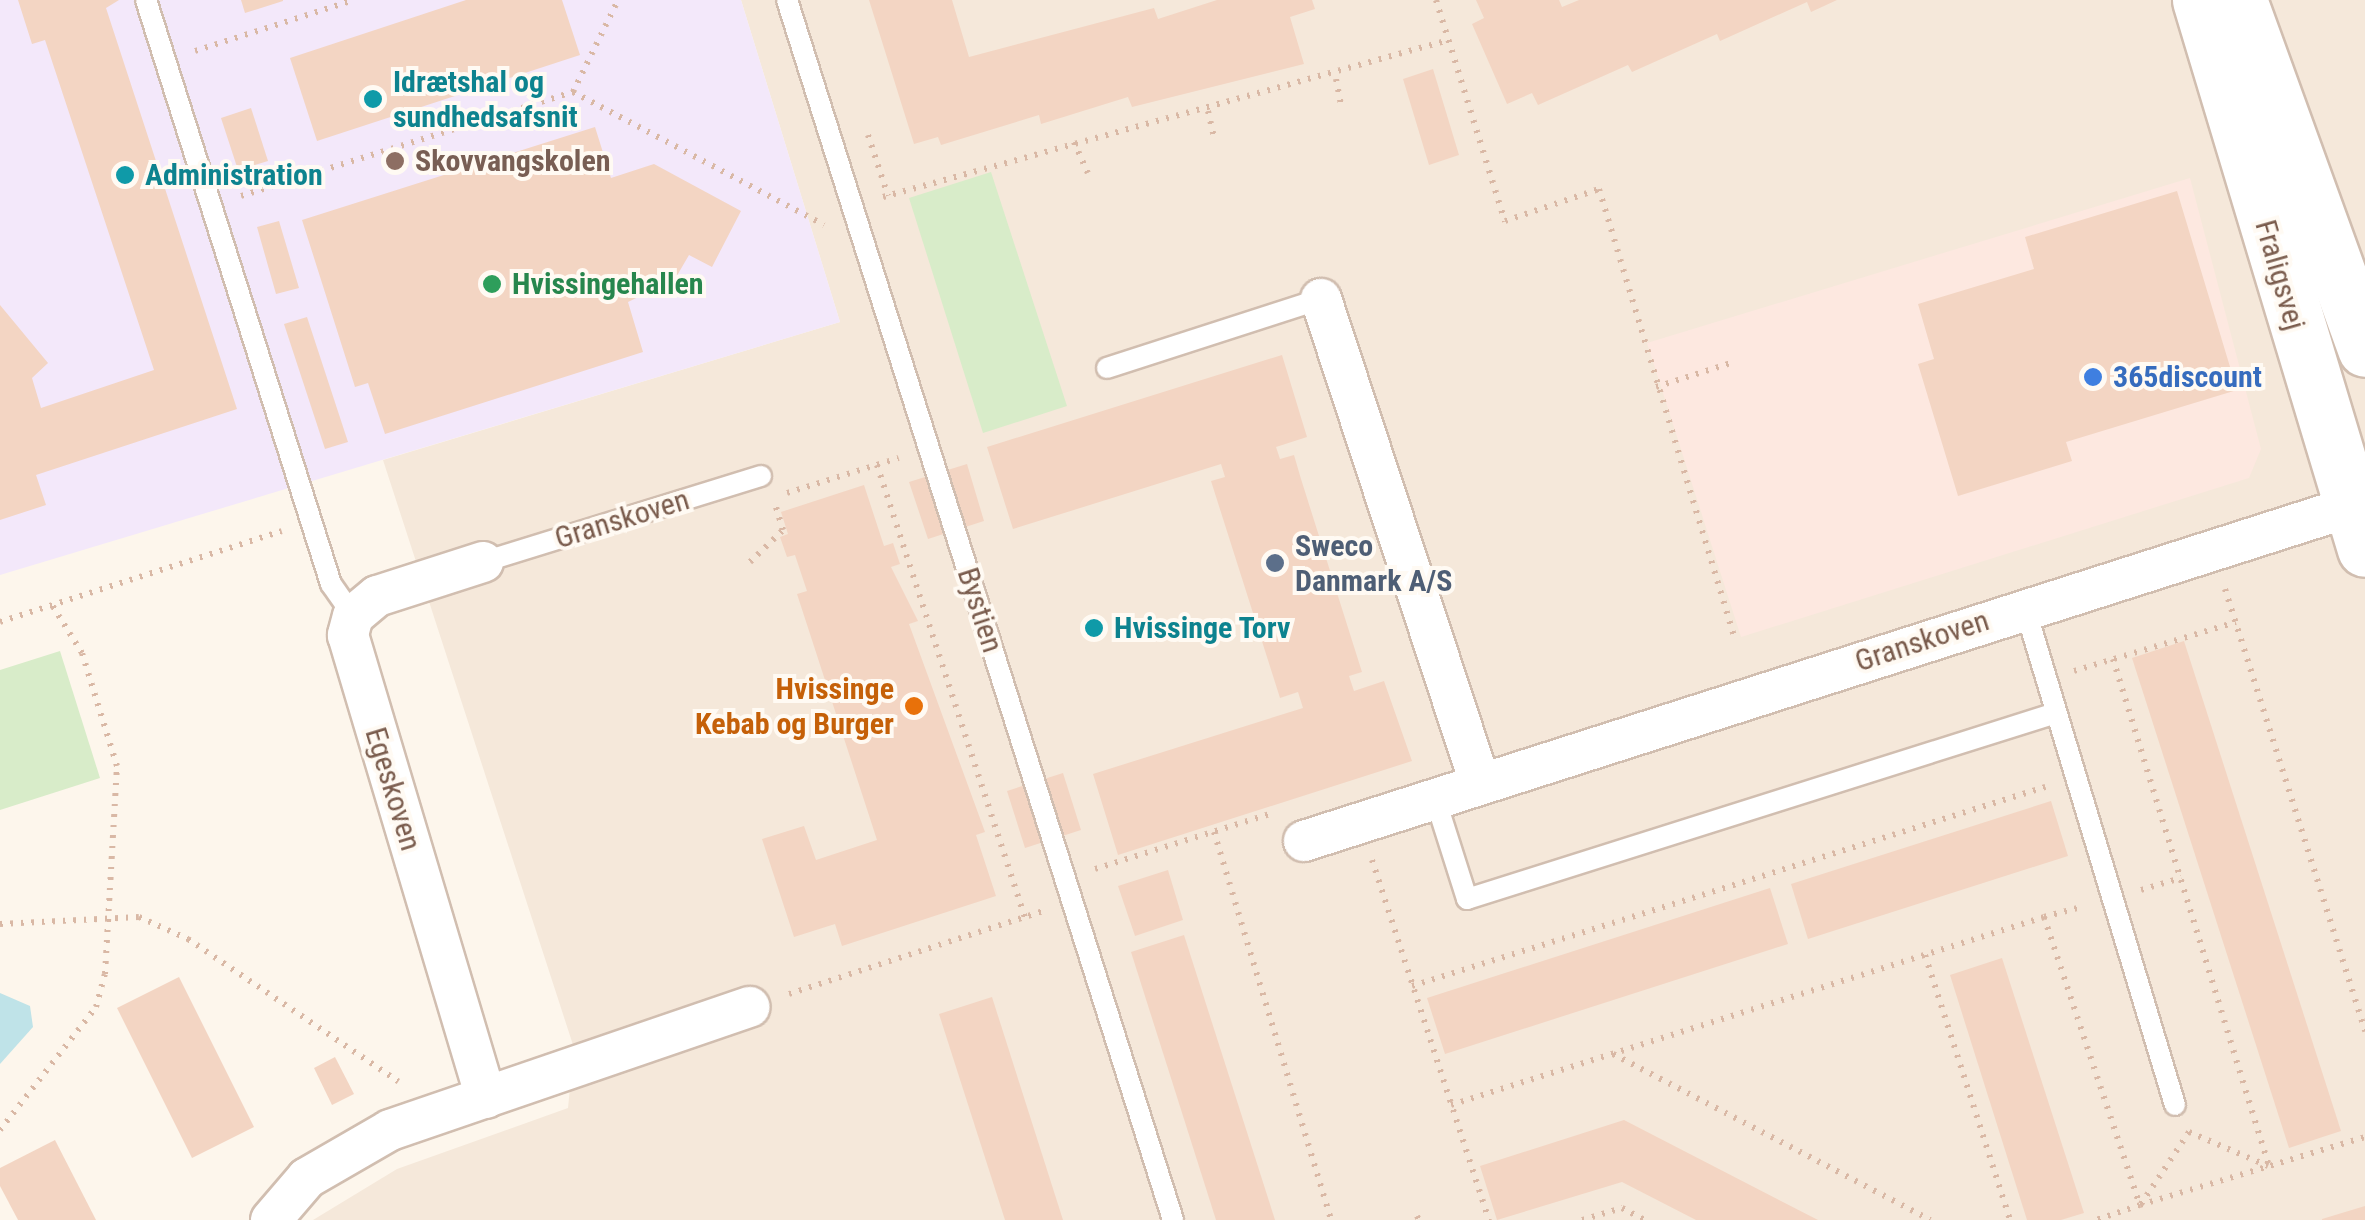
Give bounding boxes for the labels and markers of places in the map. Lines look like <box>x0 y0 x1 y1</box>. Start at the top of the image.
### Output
place label: Idrætshal og sundhedsafsnit <box>393 64 578 134</box>
marker: Idrætshal og sundhedsafsnit <box>362 88 384 110</box>
place label: Skovvangskolen <box>415 143 611 179</box>
marker: Skovvangskolen <box>384 150 406 172</box>
place label: Administration <box>145 157 323 193</box>
marker: Administration <box>114 164 136 186</box>
place label: Hvissingehallen <box>512 266 704 302</box>
marker: Hvissingehallen <box>481 273 503 295</box>
place label: 365discount <box>2113 359 2262 395</box>
marker: 365discount <box>2082 366 2104 388</box>
place label: Sweco Danmark A/S <box>1295 528 1452 598</box>
marker: Sweco Danmark A/S <box>1264 552 1286 574</box>
place label: Hvissinge Torv <box>1114 610 1291 646</box>
marker: Hvissinge Torv <box>1083 617 1105 639</box>
place label: Hvissinge Kebab og Burger <box>695 671 894 742</box>
marker: Hvissinge Kebab og Burger <box>903 695 925 717</box>

